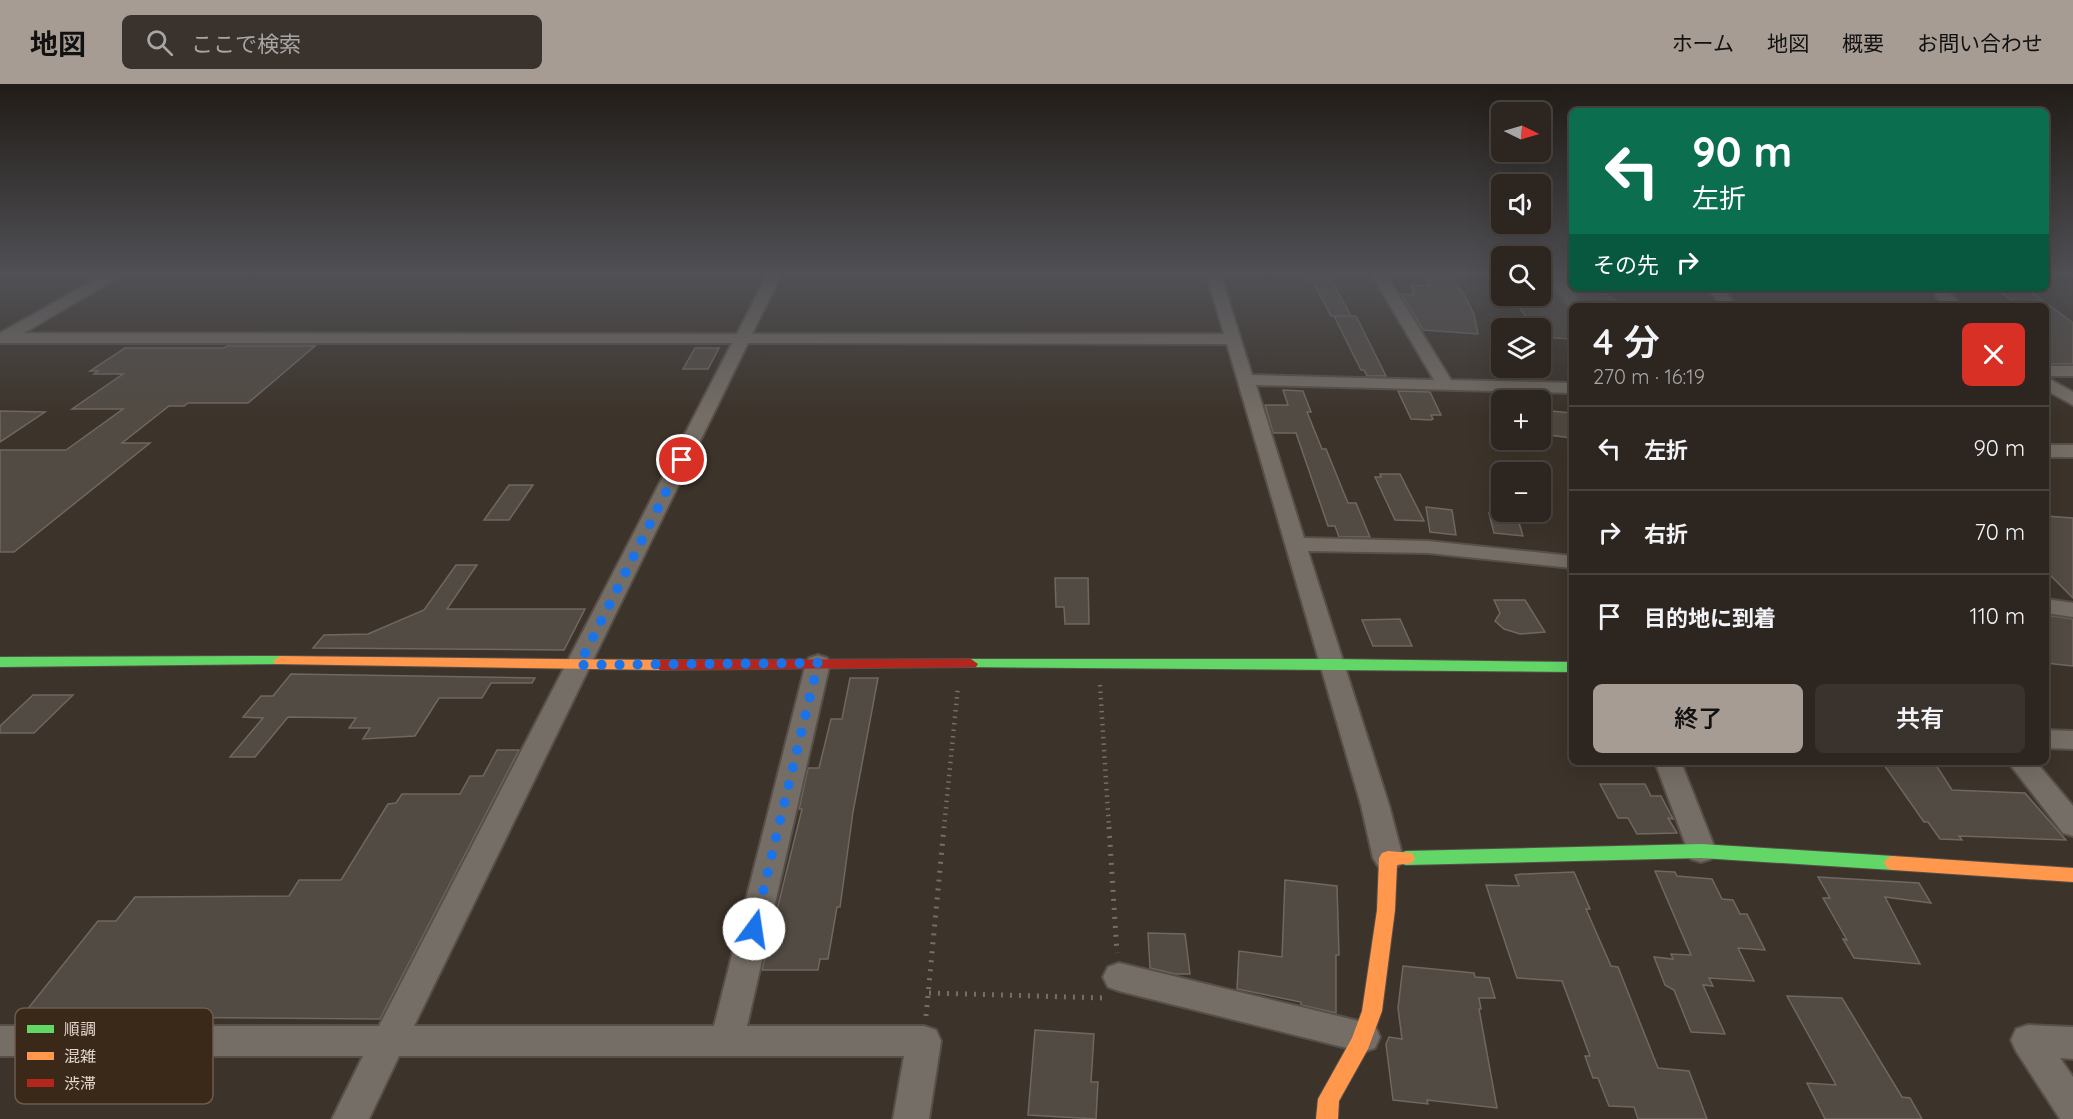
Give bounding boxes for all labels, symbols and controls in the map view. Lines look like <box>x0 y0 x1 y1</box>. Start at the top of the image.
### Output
search box <box>122 15 542 69</box>
text: 地図 <box>30 26 86 61</box>
icon: search <box>143 26 176 59</box>
text: ここで検索 <box>191 30 301 58</box>
text: ホーム <box>1672 30 1734 56</box>
text: 地図 <box>1767 30 1809 56</box>
text: 概要 <box>1842 30 1884 56</box>
text: お問い合わせ <box>1917 30 2043 56</box>
north arrow <box>1491 102 1551 162</box>
map controls <box>1491 102 1551 522</box>
text: 90 m <box>1692 125 1792 178</box>
icon: left <box>1593 132 1671 210</box>
button: sound <box>1491 174 1551 234</box>
text: 左折 <box>1692 181 1746 215</box>
button: search <box>1491 246 1551 306</box>
icon: right <box>1671 246 1704 279</box>
text: その先 <box>1593 251 1659 279</box>
button: layers <box>1491 318 1551 378</box>
text: 4 分 <box>1593 319 1659 364</box>
button: close <box>1962 323 2025 386</box>
text: 270 m · 16:19 <box>1593 364 1705 389</box>
button: + <box>1491 390 1551 450</box>
icon: left <box>1593 432 1626 465</box>
pin <box>656 434 707 485</box>
text: 90 m <box>1974 434 2025 462</box>
text: 左折 <box>1644 436 1688 464</box>
icon: arrive <box>665 443 698 476</box>
button: − <box>1491 462 1551 522</box>
icon: right <box>1593 516 1626 549</box>
text: 70 m <box>1975 518 2025 546</box>
text: 右折 <box>1644 520 1688 548</box>
icon: arrive <box>1593 600 1626 633</box>
text: 110 m <box>1970 602 2025 630</box>
text: 目的地に到着 <box>1644 604 1776 632</box>
button: 終了 <box>1593 684 1803 753</box>
button: 共有 <box>1815 684 2025 753</box>
position arrow <box>722 897 786 961</box>
legend <box>15 1008 213 1104</box>
text: 順調 <box>64 1019 96 1039</box>
text: 混雑 <box>64 1046 96 1066</box>
text: 渋滞 <box>64 1073 96 1093</box>

